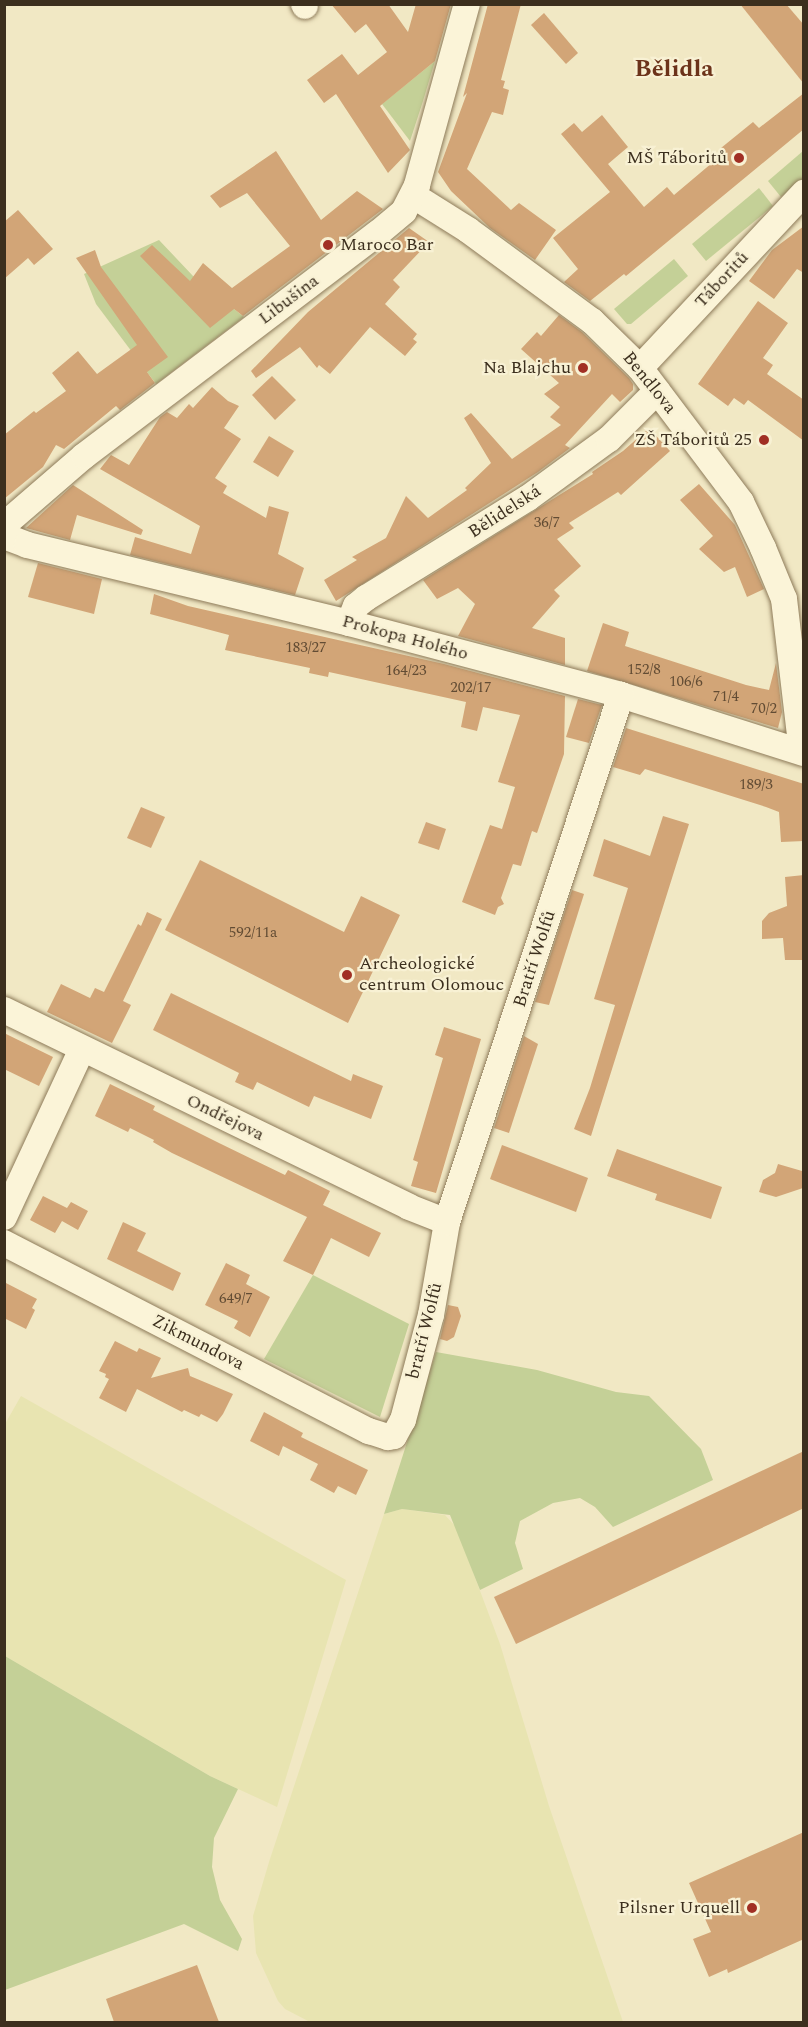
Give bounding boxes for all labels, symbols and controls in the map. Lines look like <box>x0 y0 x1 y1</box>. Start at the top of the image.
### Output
district label: Bělidla <box>634 56 714 84</box>
place label: MŠ Táboritů <box>626 147 727 169</box>
marker: MŠ Táboritů <box>732 151 746 165</box>
place label: Maroco Bar <box>340 234 434 256</box>
marker: Maroco Bar <box>321 238 335 252</box>
street label: Táboritů <box>690 247 754 313</box>
street label: Libušina <box>255 270 323 330</box>
street label: Bendlova <box>617 348 681 418</box>
place label: Na Blajchu <box>483 357 571 379</box>
marker: Na Blajchu <box>576 361 590 375</box>
place label: ZŠ Táboritů 25 <box>635 429 752 451</box>
marker: ZŠ Táboritů 25 <box>757 433 771 447</box>
street label: Bělidelská <box>465 481 545 543</box>
house number: 36/7 <box>534 514 560 532</box>
street label: Prokopa Holého <box>340 611 470 665</box>
house number: 183/27 <box>285 639 327 657</box>
house number: 152/8 <box>627 661 661 679</box>
house number: 164/23 <box>385 662 427 680</box>
house number: 106/6 <box>669 673 703 691</box>
house number: 202/17 <box>450 679 492 697</box>
house number: 71/4 <box>713 688 739 706</box>
house number: 70/2 <box>751 700 777 718</box>
house number: 189/3 <box>739 776 773 794</box>
street label: Bratří Wolfů <box>509 908 561 1010</box>
house number: 592/11a <box>229 924 277 942</box>
place label: Archeologické centrum Olomouc <box>359 954 504 996</box>
marker: Archeologické centrum Olomouc <box>340 968 354 982</box>
street label: Ondřejova <box>183 1090 267 1146</box>
street label: bratří Wolfů <box>403 1281 447 1381</box>
house number: 649/7 <box>219 1290 253 1308</box>
street label: Zikmundova <box>148 1311 248 1375</box>
place label: Pilsner Urquell <box>618 1897 740 1919</box>
marker: Pilsner Urquell <box>745 1901 759 1915</box>

